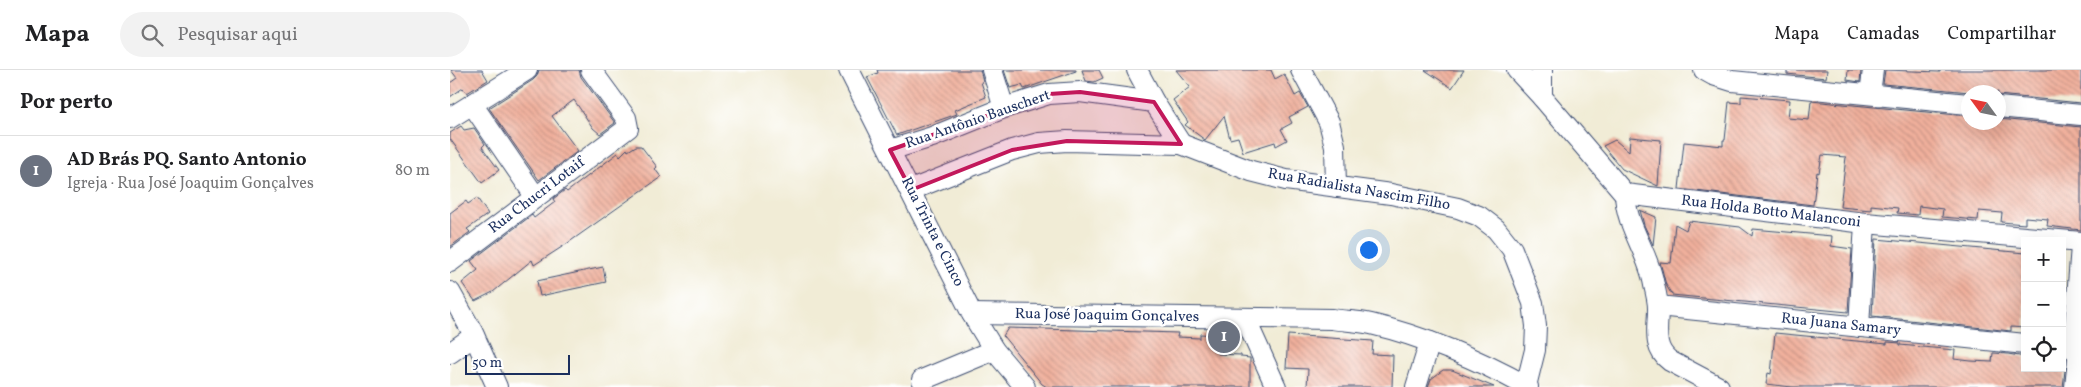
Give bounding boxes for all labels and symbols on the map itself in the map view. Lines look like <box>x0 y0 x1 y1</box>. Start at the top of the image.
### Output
street label: Rua Antônio Bauschert <box>903 85 1053 155</box>
north arrow <box>1961 85 2006 130</box>
street label: Rua Chucri Lotaif <box>484 152 591 239</box>
street label: Rua Radialista Nascim Filho <box>1266 164 1452 216</box>
street label: Rua Trinta e Cinco <box>895 174 969 290</box>
street label: Rua Holda Botto Malanconi <box>1680 191 1862 233</box>
your location <box>1356 237 1382 263</box>
street label: Rua José Joaquim Gonçalves <box>1015 304 1199 328</box>
street label: Rua Juana Samary <box>1780 308 1902 342</box>
pin: 1 <box>1208 318 1240 356</box>
scale bar <box>465 352 570 375</box>

